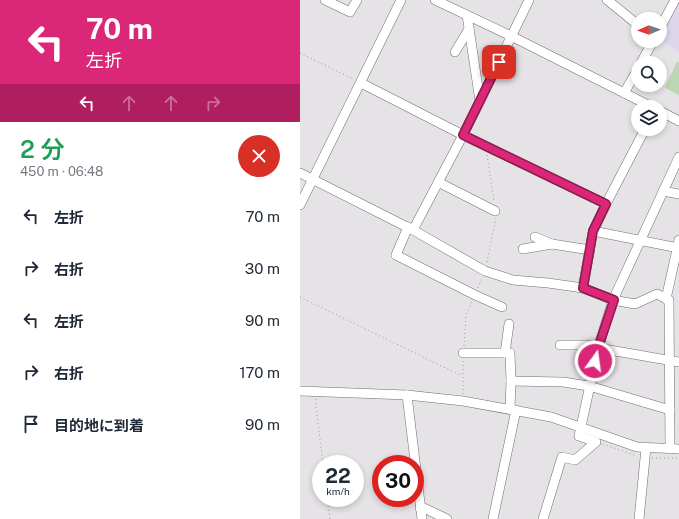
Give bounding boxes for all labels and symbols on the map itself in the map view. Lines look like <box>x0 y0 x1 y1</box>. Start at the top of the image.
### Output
north arrow <box>631 12 667 48</box>
pin <box>482 45 516 79</box>
position arrow <box>574 340 616 382</box>
speed limit sign: 30 <box>372 455 424 507</box>

